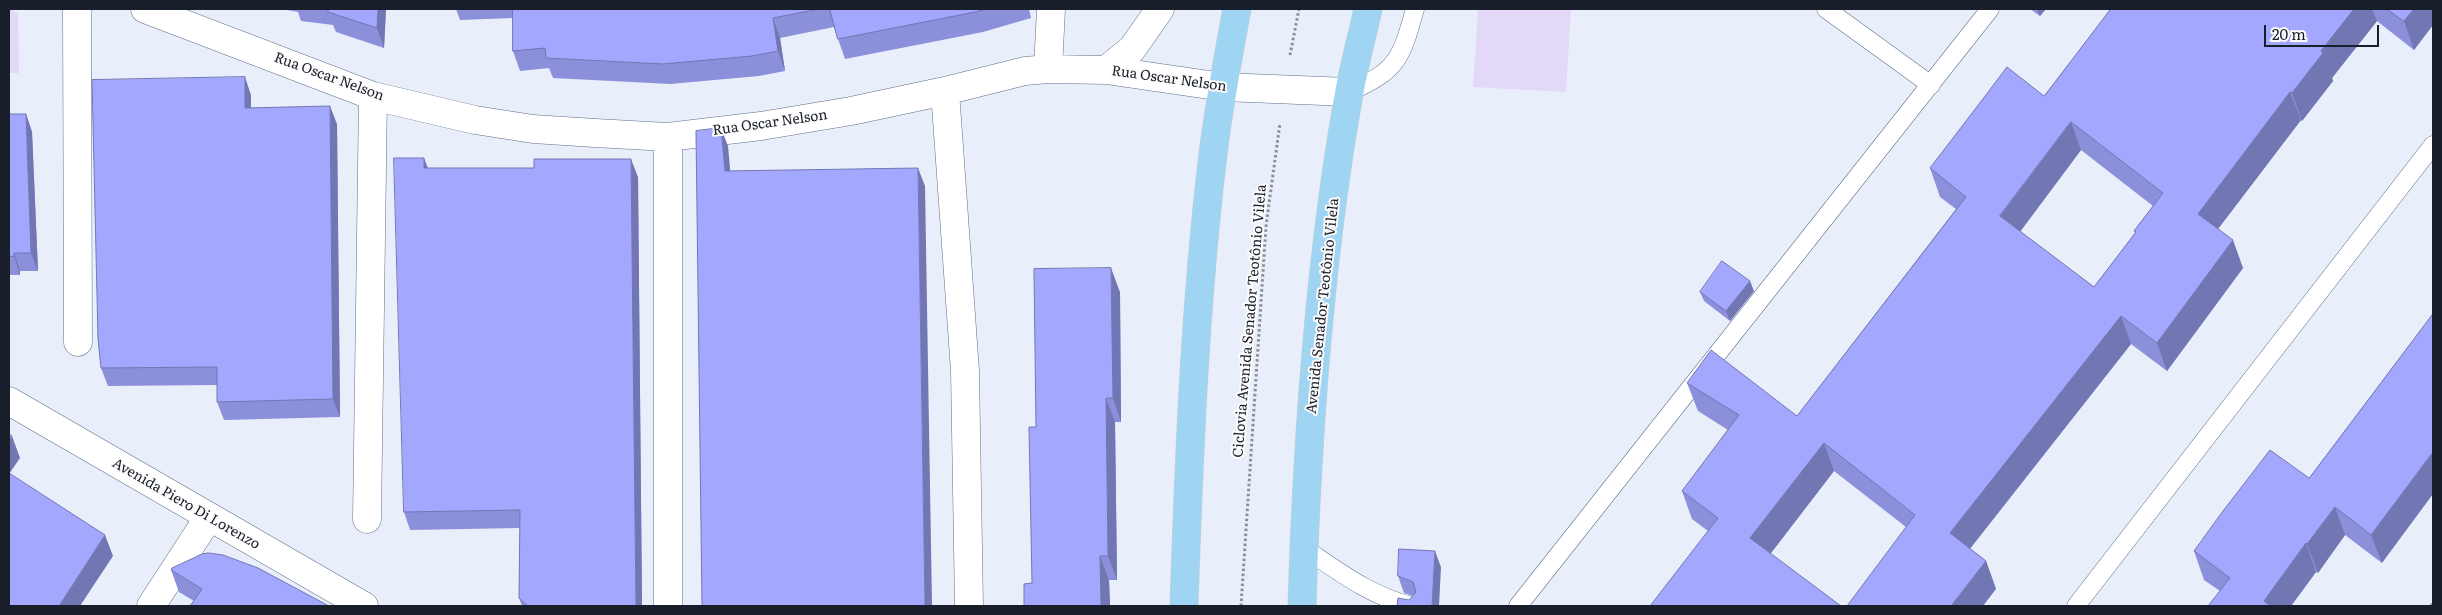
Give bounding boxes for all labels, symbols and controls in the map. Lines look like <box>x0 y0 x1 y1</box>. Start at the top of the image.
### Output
scale bar <box>2267 15 2382 47</box>
text: 20 m <box>2272 22 2306 45</box>
street label: Rua Oscar Nelson <box>272 49 386 105</box>
street label: Rua Oscar Nelson <box>1110 63 1228 95</box>
street label: Rua Oscar Nelson <box>711 107 829 139</box>
street label: Ciclovia Avenida Senador Teotônio Vilela <box>1230 184 1270 458</box>
street label: Avenida Senador Teotônio Vilela <box>1303 197 1343 415</box>
street label: Avenida Piero Di Lorenzo <box>109 455 263 553</box>

